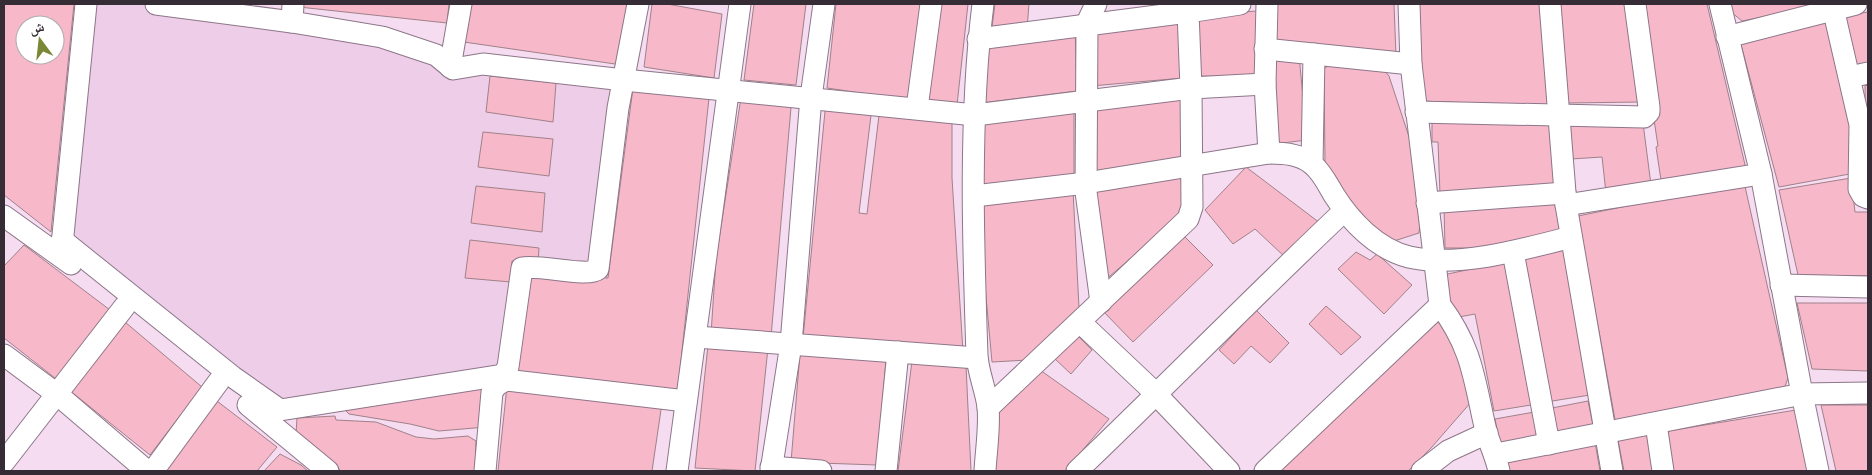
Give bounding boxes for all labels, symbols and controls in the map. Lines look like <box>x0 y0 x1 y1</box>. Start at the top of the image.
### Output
north arrow <box>15 15 65 65</box>
text: ش <box>28 20 46 38</box>

